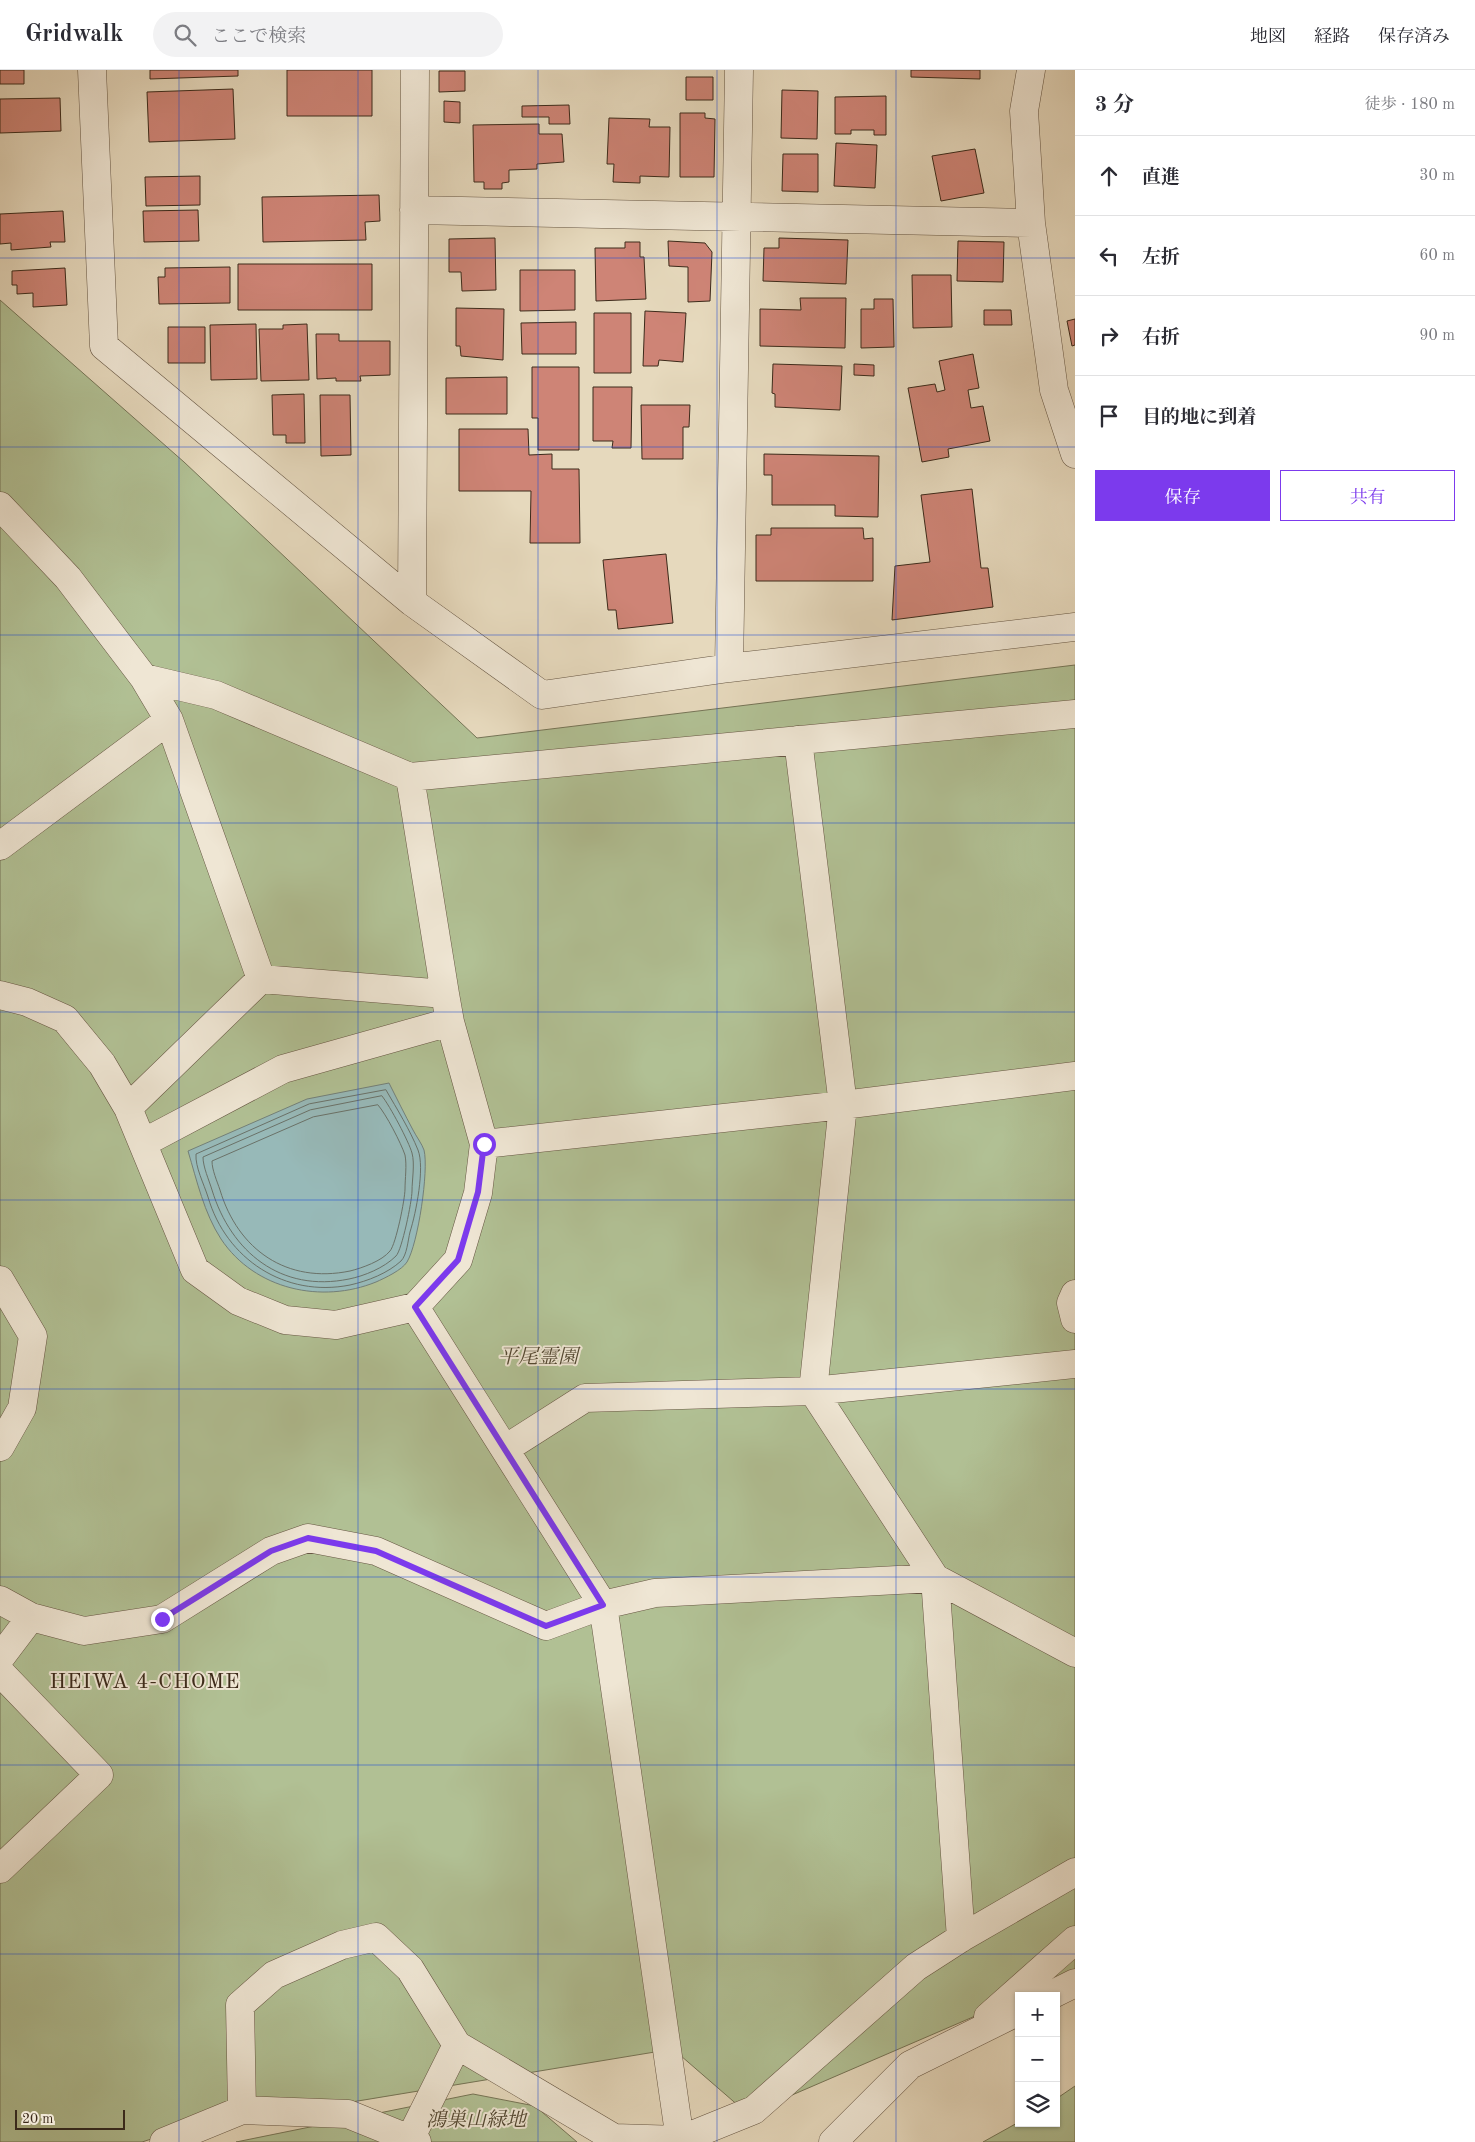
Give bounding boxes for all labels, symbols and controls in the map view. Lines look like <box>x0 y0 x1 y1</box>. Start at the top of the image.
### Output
search box <box>153 12 503 57</box>
icon: search <box>171 21 199 49</box>
text: Gridwalk <box>25 23 123 47</box>
text: ここで検索 <box>211 28 306 47</box>
text: 地図 <box>1250 28 1286 46</box>
text: 経路 <box>1314 28 1350 46</box>
text: 保存済み <box>1378 28 1450 46</box>
text: 3 分 <box>1095 95 1134 116</box>
text: 徒歩 · 180 m <box>1365 97 1455 113</box>
icon: ahead <box>1095 162 1123 190</box>
text: 30 m <box>1419 168 1455 184</box>
text: 直進 <box>1142 169 1180 188</box>
icon: left <box>1095 242 1123 270</box>
text: 60 m <box>1419 248 1455 264</box>
text: 左折 <box>1142 249 1180 268</box>
icon: right <box>1095 322 1123 350</box>
text: 90 m <box>1419 328 1455 344</box>
text: 右折 <box>1142 329 1180 348</box>
icon: arrive <box>1095 402 1123 430</box>
text: 目的地に到着 <box>1142 409 1256 428</box>
button: 保存 <box>1095 470 1270 521</box>
button: 共有 <box>1280 470 1455 521</box>
route start <box>473 1133 496 1156</box>
park label: 平尾霊園 <box>498 1346 581 1368</box>
route end <box>151 1608 174 1631</box>
district label: HEIWA 4-CHOME <box>50 1672 241 1693</box>
map controls <box>1015 1992 1060 2127</box>
button: + <box>1015 1992 1060 2037</box>
button: − <box>1015 2037 1060 2082</box>
button: layers <box>1015 2082 1060 2127</box>
scale bar <box>15 2107 125 2130</box>
park label: 鴻巣山緑地 <box>426 2109 528 2131</box>
text: 20 m <box>22 2112 53 2126</box>

